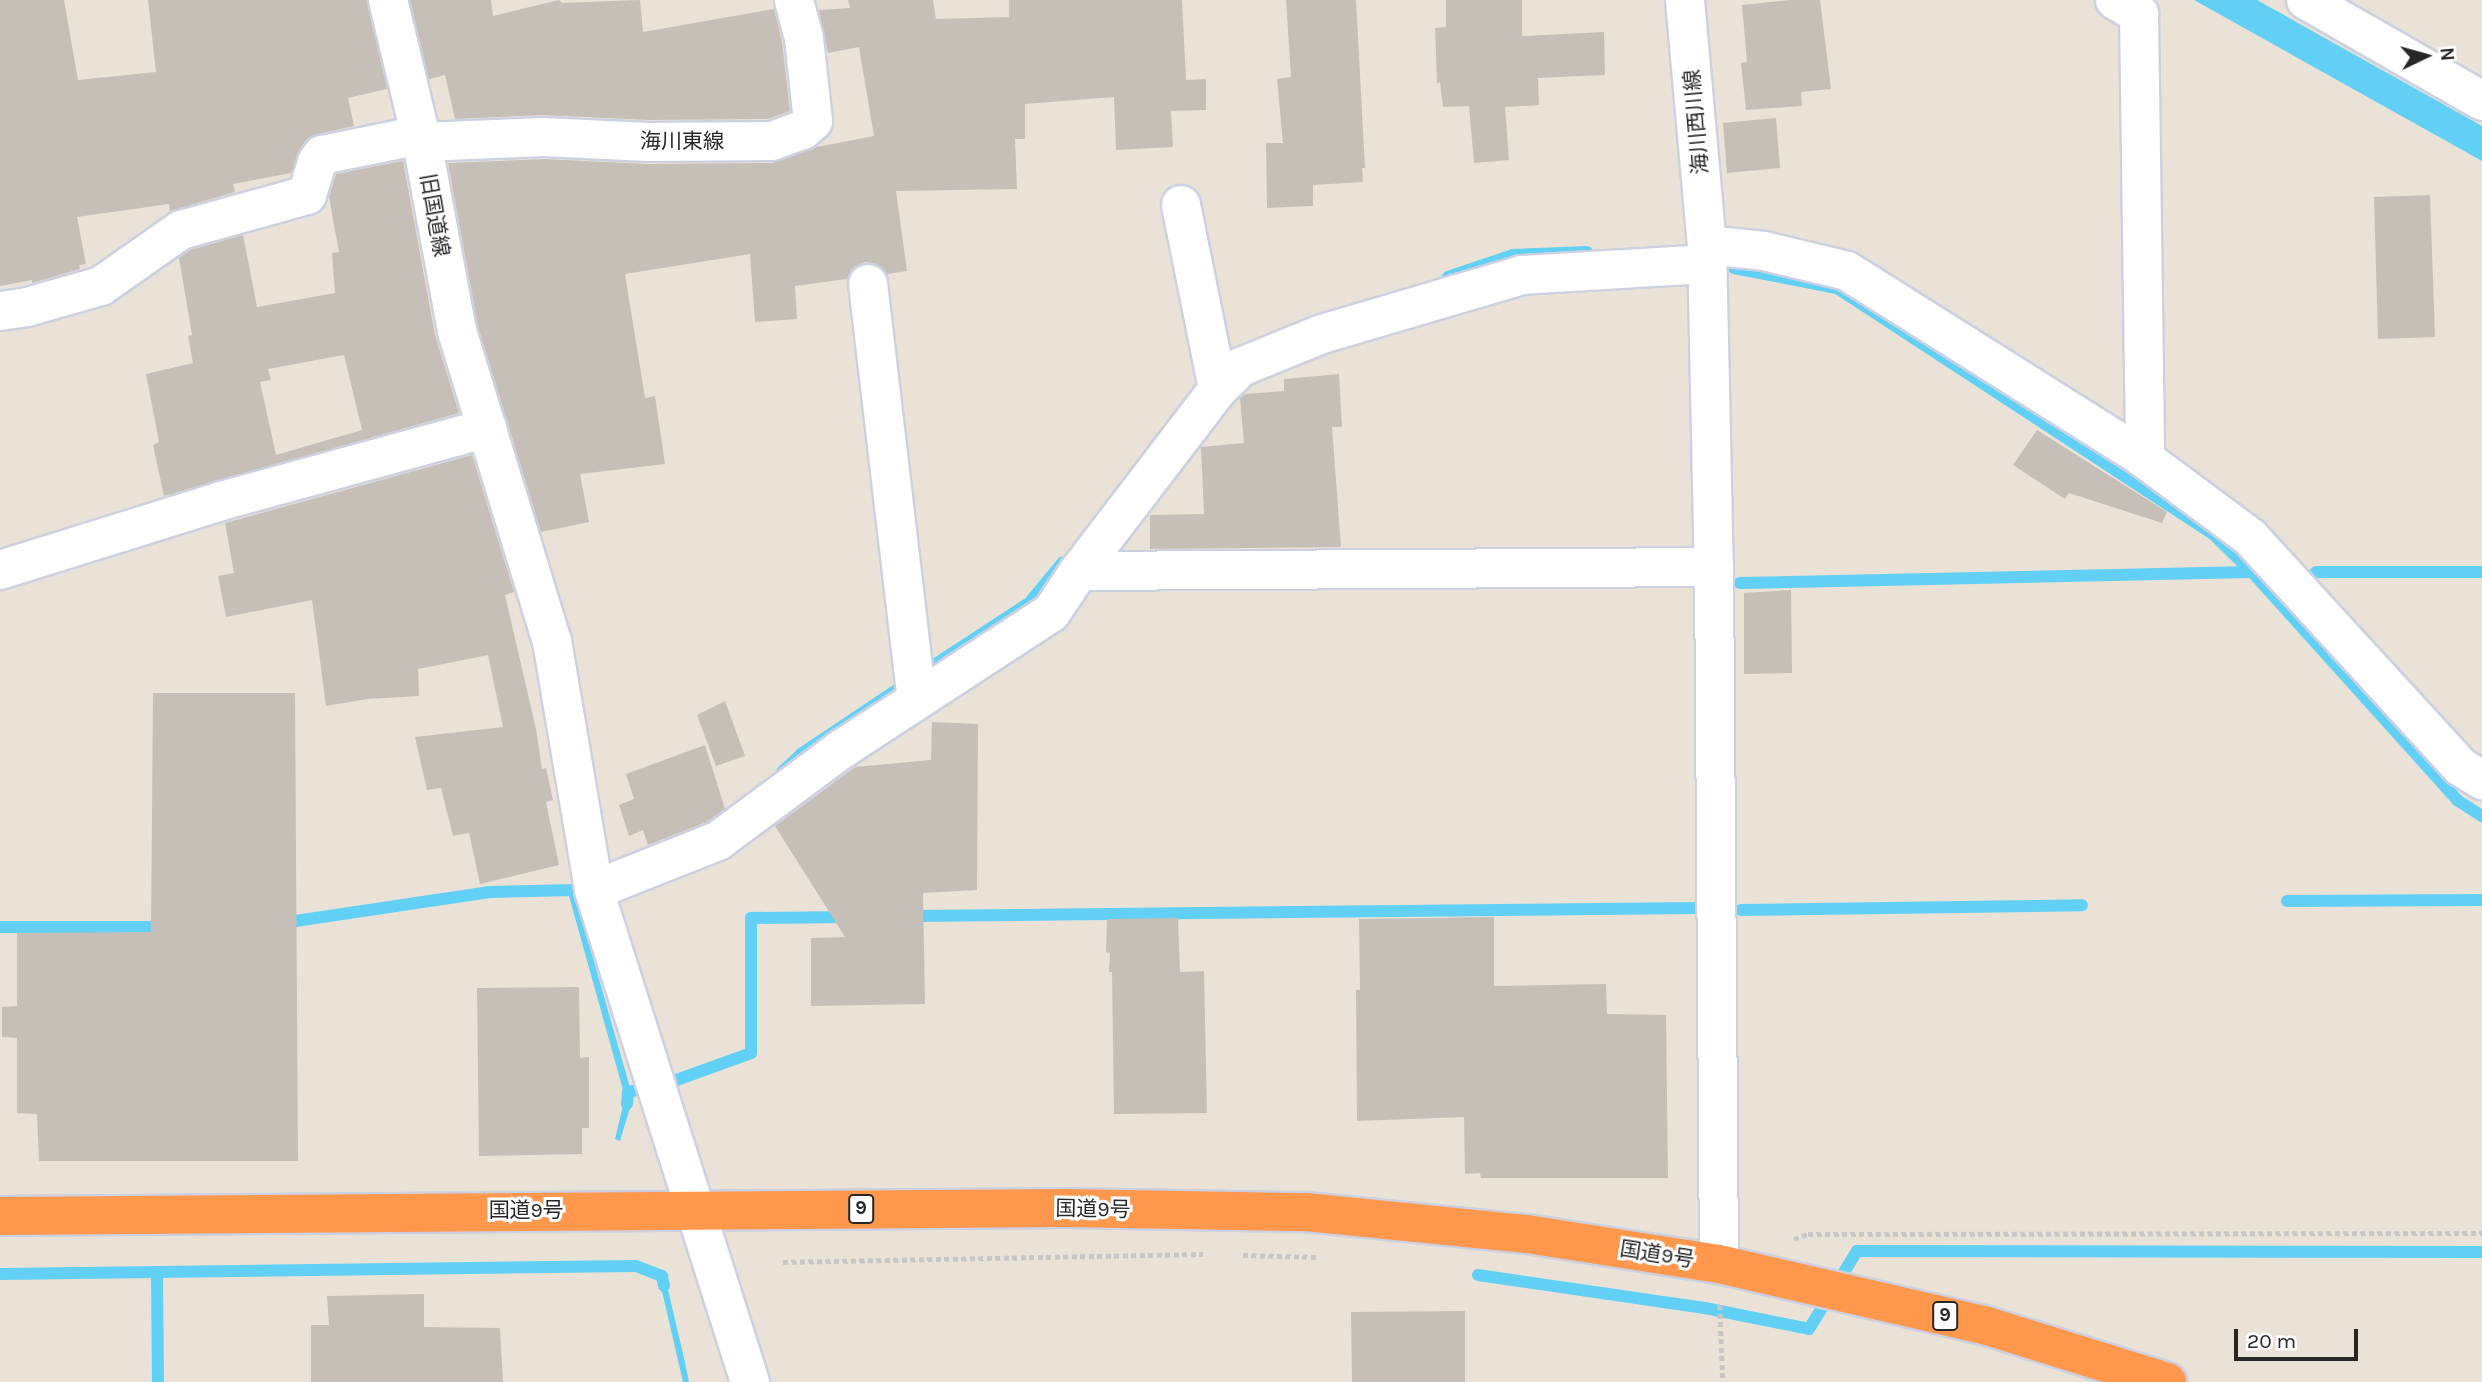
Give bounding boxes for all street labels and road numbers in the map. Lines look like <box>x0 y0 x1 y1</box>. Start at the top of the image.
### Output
street label: 海川西川線 <box>1679 69 1713 175</box>
street label: 海川東線 <box>640 128 724 154</box>
street label: 旧国道線 <box>415 171 455 259</box>
road number: 9 <box>847 1194 875 1224</box>
street label: 国道9号 <box>1055 1196 1131 1222</box>
street label: 国道9号 <box>488 1197 564 1223</box>
street label: 国道9号 <box>1618 1236 1696 1272</box>
road number: 9 <box>1931 1300 1959 1332</box>

